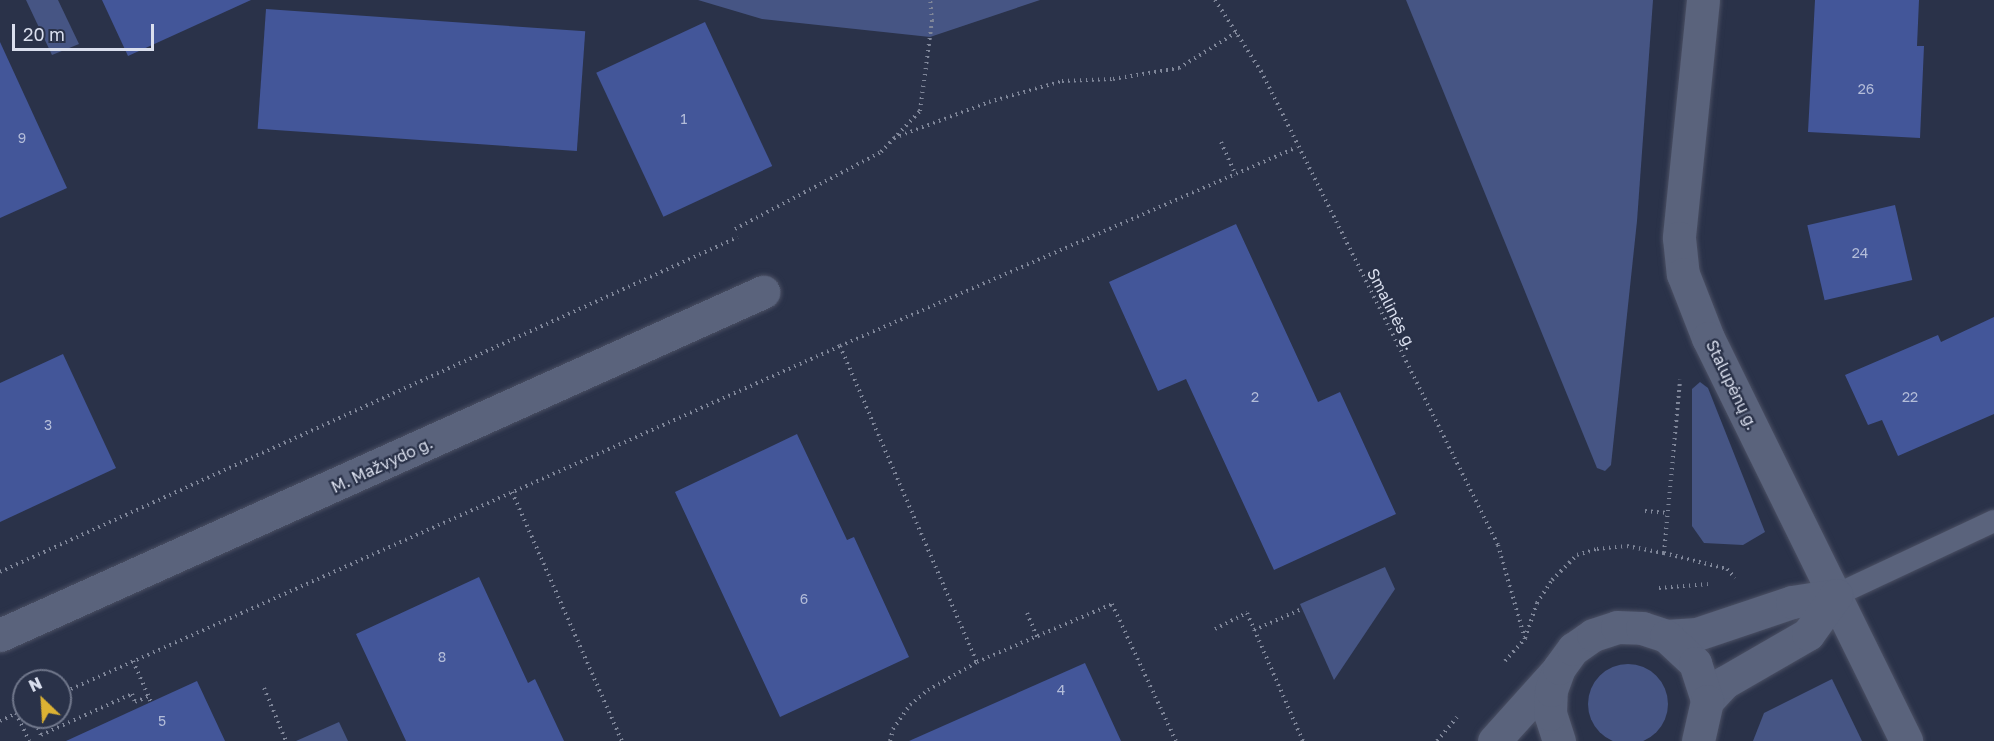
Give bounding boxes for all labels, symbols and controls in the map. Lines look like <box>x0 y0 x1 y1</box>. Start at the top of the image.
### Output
scale bar <box>15 12 158 50</box>
text: 20 m <box>23 23 65 45</box>
house number: 26 <box>1858 81 1874 97</box>
house number: 1 <box>681 111 687 127</box>
house number: 9 <box>18 130 26 146</box>
house number: 24 <box>1852 245 1868 261</box>
street label: Smalinės g. <box>1363 265 1421 353</box>
street label: Stalupėnų g. <box>1702 337 1762 433</box>
house number: 2 <box>1251 389 1259 405</box>
house number: 22 <box>1902 389 1918 405</box>
house number: 3 <box>44 417 52 433</box>
street label: M. Mažvydo g. <box>328 433 436 497</box>
house number: 6 <box>800 591 808 607</box>
house number: 8 <box>438 649 446 665</box>
north arrow <box>12 669 72 729</box>
text: N <box>25 673 45 696</box>
house number: 4 <box>1057 682 1065 698</box>
house number: 5 <box>158 713 166 729</box>

